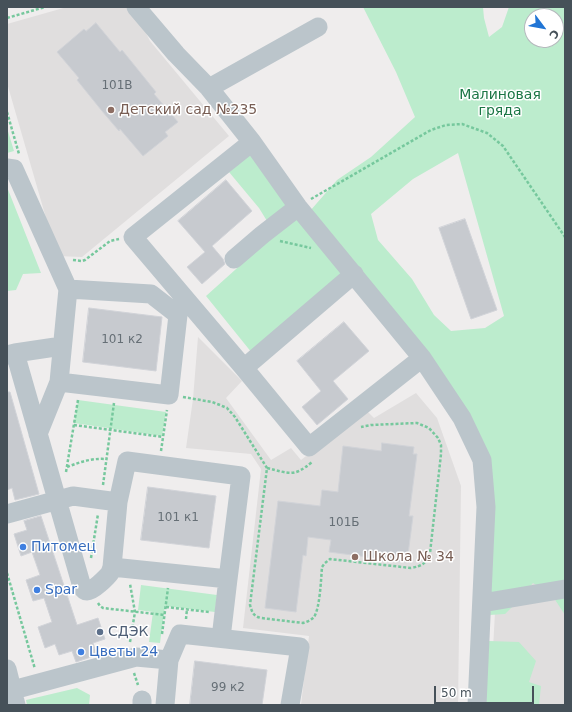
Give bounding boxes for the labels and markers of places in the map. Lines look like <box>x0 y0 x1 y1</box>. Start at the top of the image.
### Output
place label: Детский сад №235 <box>119 102 257 118</box>
marker: Детский сад №235 <box>106 105 116 115</box>
place label: Питомец <box>31 539 96 555</box>
marker: Питомец <box>18 542 28 552</box>
place label: Школа № 34 <box>363 549 454 565</box>
marker: Школа № 34 <box>350 552 360 562</box>
place label: Spar <box>45 582 77 598</box>
marker: Spar <box>32 585 42 595</box>
place label: СДЭК <box>108 624 148 640</box>
marker: СДЭК <box>95 627 105 637</box>
place label: Цветы 24 <box>89 644 158 660</box>
marker: Цветы 24 <box>76 647 86 657</box>

